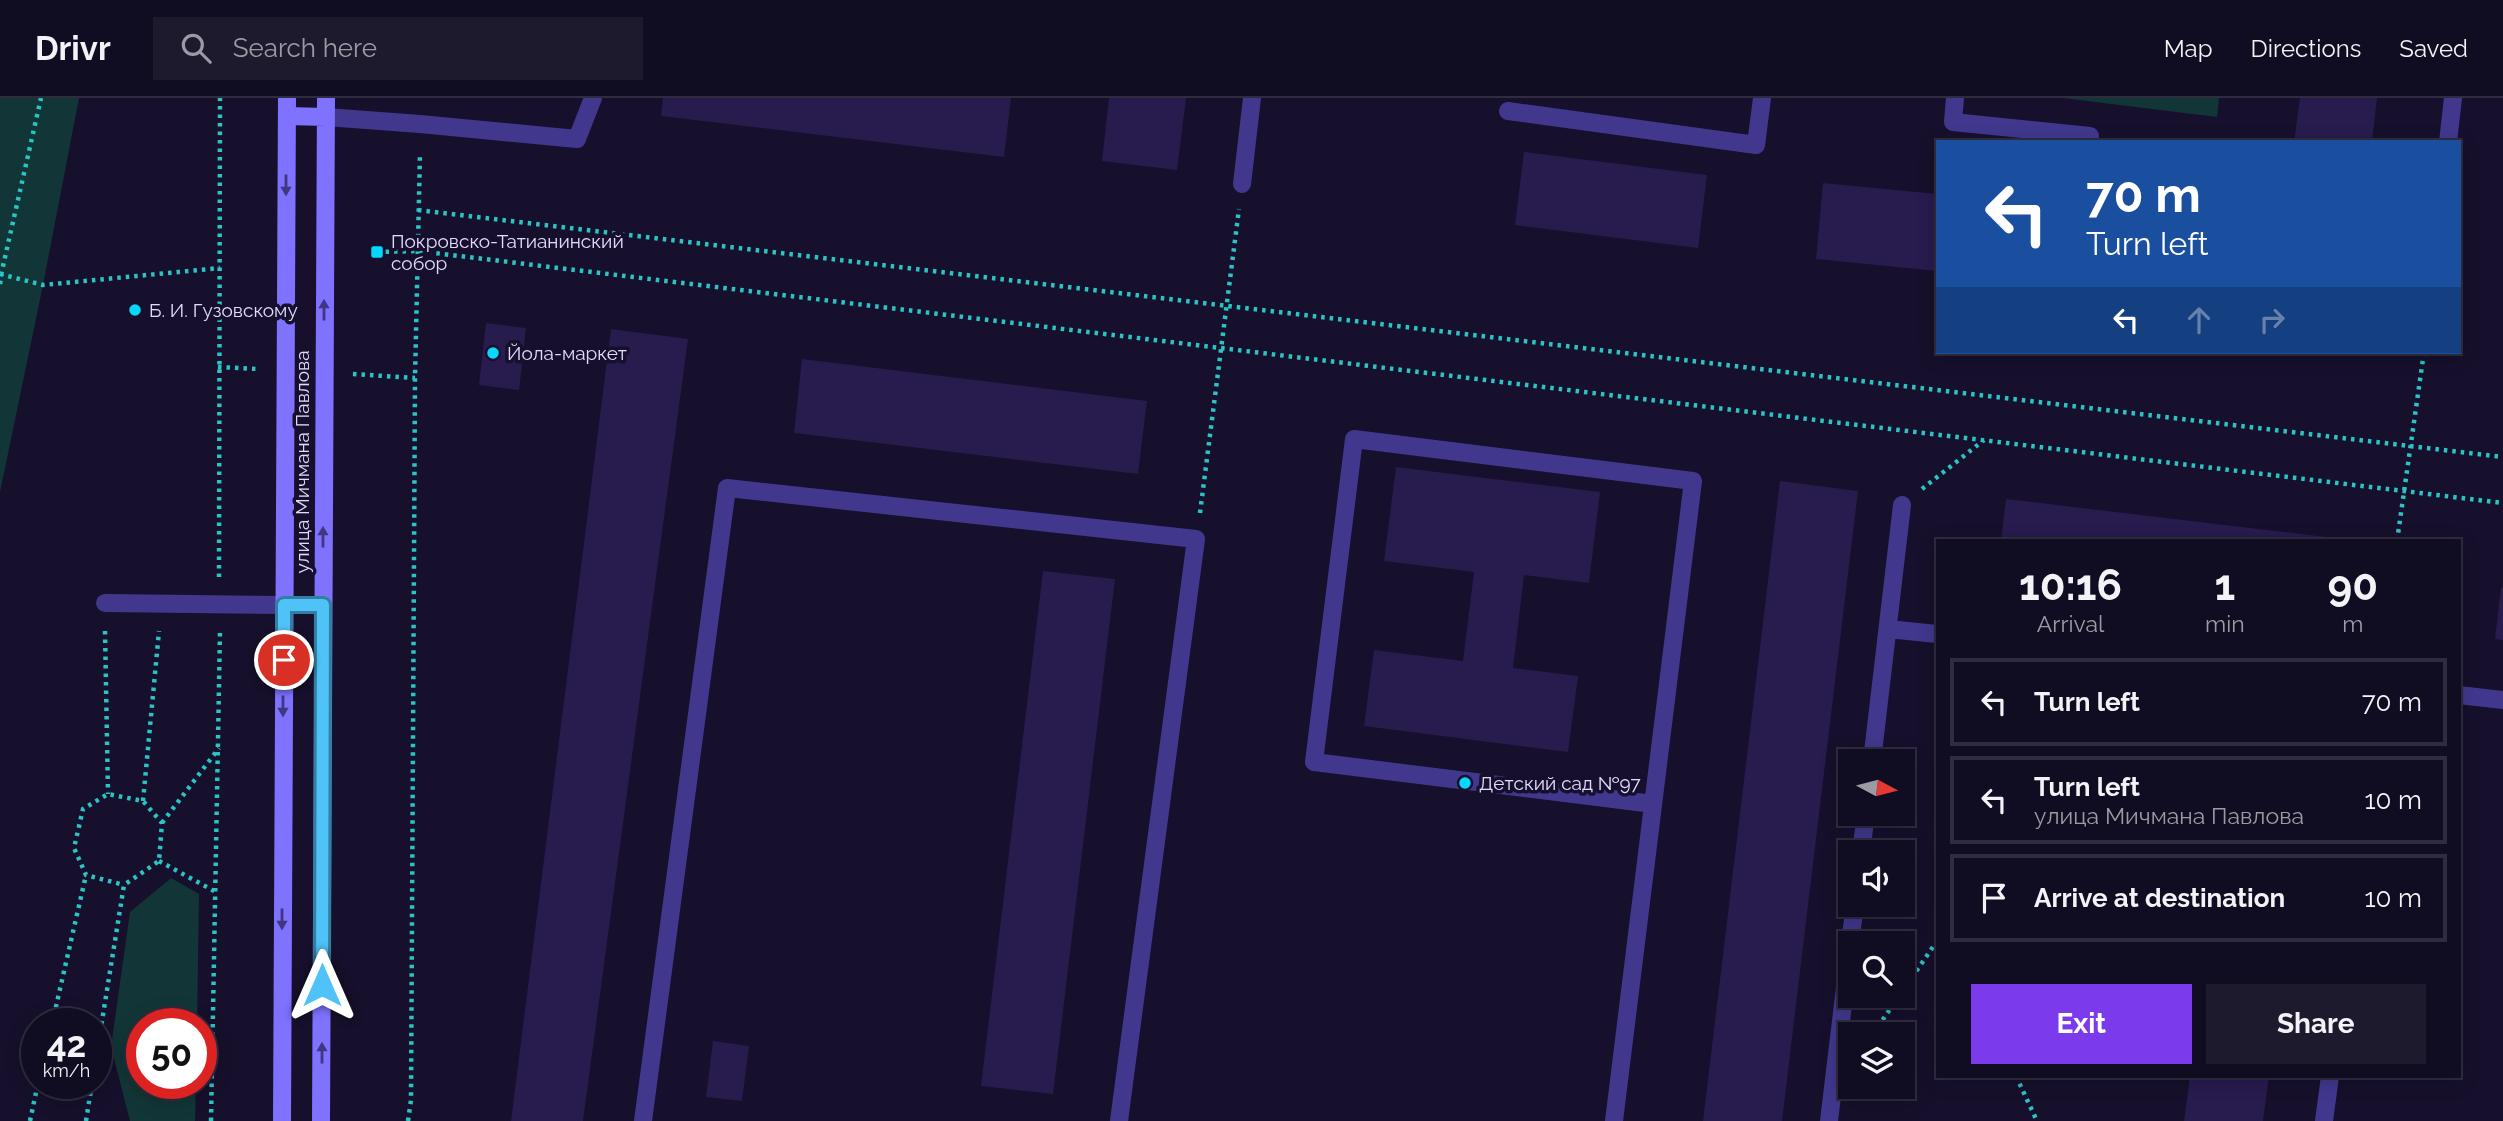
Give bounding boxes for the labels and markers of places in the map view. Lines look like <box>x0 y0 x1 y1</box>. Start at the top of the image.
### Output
place label: Покровско-Татианинский собор <box>391 230 624 274</box>
marker: Покровско-Татианинский собор <box>369 244 385 260</box>
place label: Б. И. Гузовскому <box>149 299 298 321</box>
marker: Б. И. Гузовскому <box>127 302 143 318</box>
place label: Йола-маркет <box>507 342 627 364</box>
marker: Йола-маркет <box>485 345 501 361</box>
pin <box>254 630 314 690</box>
place label: Детский сад №97 <box>1479 772 1641 794</box>
marker: Детский сад №97 <box>1457 775 1473 791</box>

